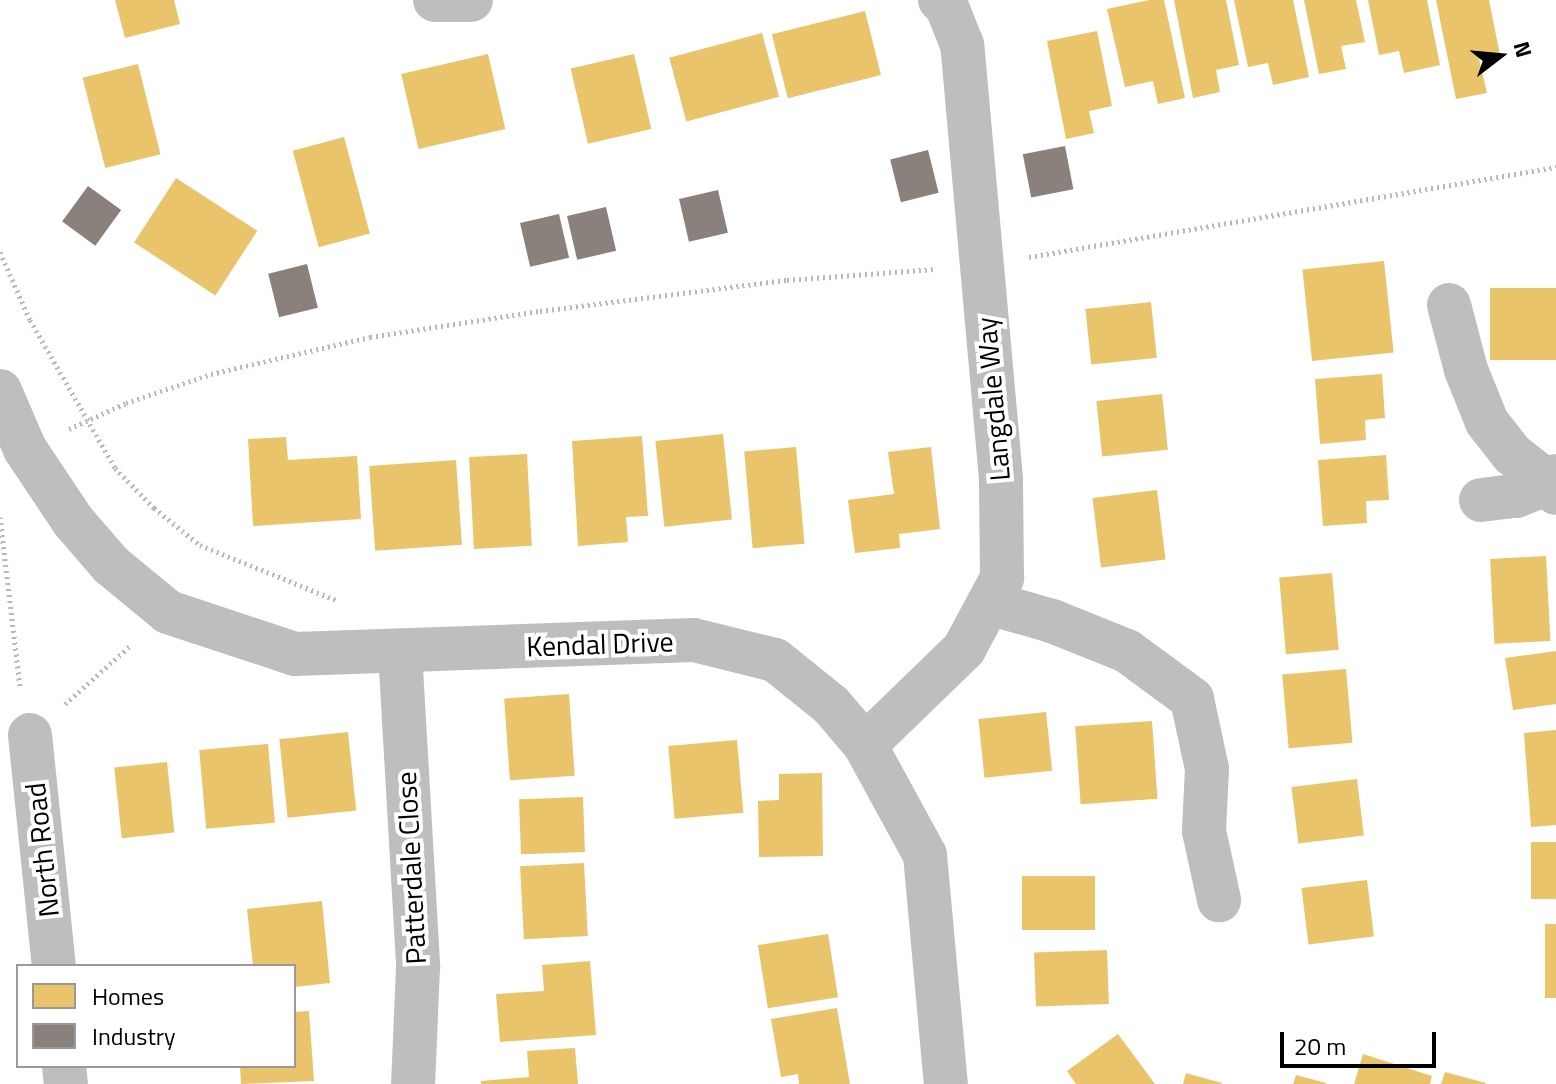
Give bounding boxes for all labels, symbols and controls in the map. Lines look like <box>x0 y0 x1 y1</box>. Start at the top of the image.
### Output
north arrow <box>1460 16 1540 96</box>
text: N <box>1505 37 1542 61</box>
street label: Langdale Way <box>969 316 1017 482</box>
street label: Kendal Drive <box>526 625 674 663</box>
street label: Patterdale Close <box>389 771 433 965</box>
street label: North Road <box>18 781 66 919</box>
legend <box>16 964 296 1068</box>
text: Homes <box>92 978 164 1014</box>
scale bar <box>1284 1016 1440 1066</box>
text: Industry <box>92 1018 176 1054</box>
text: 20 m <box>1294 1028 1346 1064</box>

